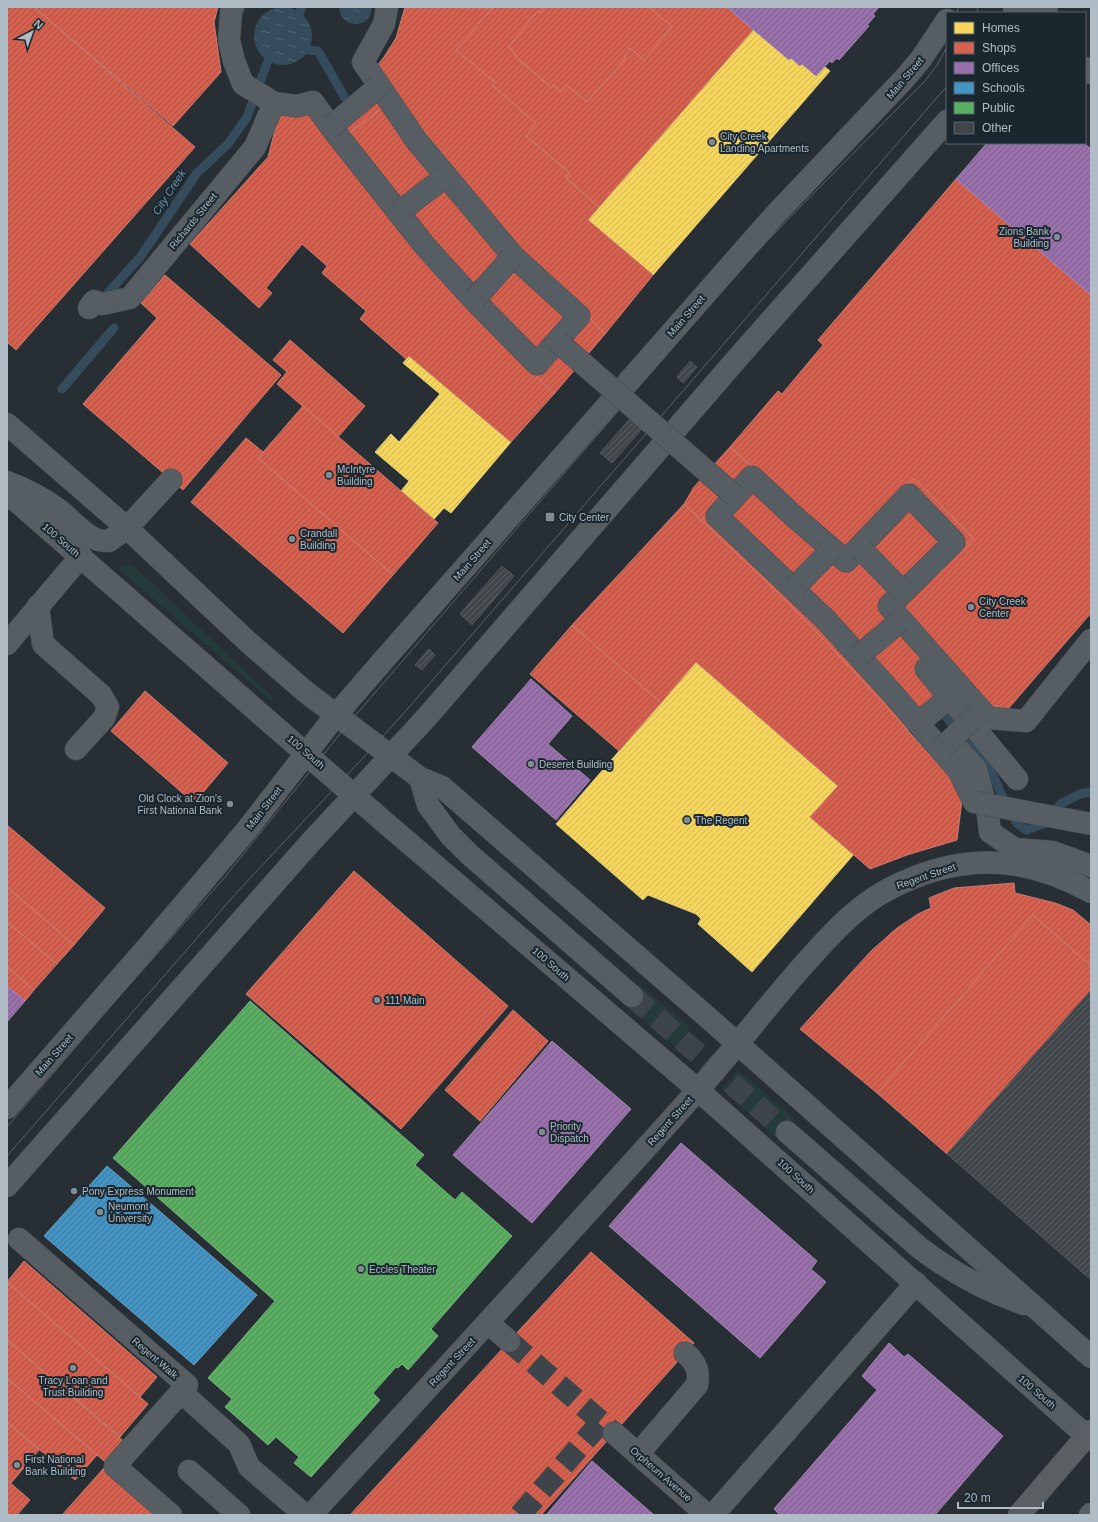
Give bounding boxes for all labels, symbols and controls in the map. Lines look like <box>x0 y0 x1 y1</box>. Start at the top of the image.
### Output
north arrow <box>12 12 52 52</box>
legend <box>946 12 1086 144</box>
text: N <box>32 17 46 32</box>
text: Homes <box>982 21 1020 35</box>
text: Shops <box>982 41 1016 55</box>
street label: Main Street <box>884 55 926 101</box>
text: Offices <box>982 61 1019 75</box>
text: Schools <box>982 81 1025 95</box>
text: Public <box>982 101 1015 115</box>
text: Other <box>982 121 1012 135</box>
place label: City Creek Landing Apartments <box>720 131 809 154</box>
marker: City Creek Landing Apartments <box>707 137 717 147</box>
water label: City Creek <box>150 167 188 217</box>
street label: Richards Street <box>167 191 219 251</box>
place label: Zions Bank Building <box>999 226 1050 249</box>
marker: Zions Bank Building <box>1052 232 1062 242</box>
street label: Main Street <box>665 293 707 339</box>
place label: McIntyre Building <box>337 464 376 487</box>
marker: McIntyre Building <box>324 470 334 480</box>
marker: City Center <box>544 511 556 523</box>
place label: City Center <box>559 512 610 523</box>
street label: 100 South <box>40 521 82 559</box>
place label: Crandall Building <box>300 528 337 551</box>
marker: Crandall Building <box>287 534 297 544</box>
street label: Main Street <box>451 537 493 583</box>
place label: City Creek Center <box>979 596 1027 619</box>
marker: City Creek Center <box>966 602 976 612</box>
street label: 100 South <box>285 733 327 771</box>
marker: Deseret Building <box>526 759 536 769</box>
place label: Deseret Building <box>539 759 612 770</box>
street label: Main Street <box>244 784 284 832</box>
place label: Old Clock at Zion's First National Bank <box>138 793 223 816</box>
marker: Old Clock at Zion's First National Bank <box>225 799 235 809</box>
marker: The Regent <box>682 815 692 825</box>
place label: The Regent <box>695 815 747 826</box>
street label: Regent Street <box>895 861 957 891</box>
street label: 100 South <box>530 945 572 983</box>
marker: 111 Main <box>372 995 382 1005</box>
place label: 111 Main <box>385 995 425 1006</box>
street label: Main Street <box>33 1032 75 1078</box>
street label: Regent Street <box>645 1094 695 1148</box>
place label: Priority Dispatch <box>550 1121 589 1144</box>
marker: Priority Dispatch <box>537 1127 547 1137</box>
street label: 100 South <box>775 1157 817 1195</box>
marker: Pony Express Monument <box>69 1186 79 1196</box>
place label: Pony Express Monument <box>82 1186 194 1197</box>
place label: Neumont University <box>108 1201 152 1224</box>
marker: Neumont University <box>95 1207 105 1217</box>
marker: Eccles Theater <box>356 1264 366 1274</box>
place label: Eccles Theater <box>369 1264 436 1275</box>
street label: Regent Walk <box>130 1335 181 1381</box>
street label: Regent Street <box>427 1336 477 1388</box>
marker: Tracy Loan and Trust Building <box>68 1363 78 1373</box>
street label: 100 South <box>1016 1373 1058 1411</box>
place label: Tracy Loan and Trust Building <box>38 1375 108 1398</box>
street label: Orpheum Avenue <box>628 1444 694 1504</box>
place label: First National Bank Building <box>25 1454 86 1477</box>
marker: First National Bank Building <box>12 1460 22 1470</box>
scale bar <box>958 1484 1043 1510</box>
text: 20 m <box>964 1491 991 1505</box>

